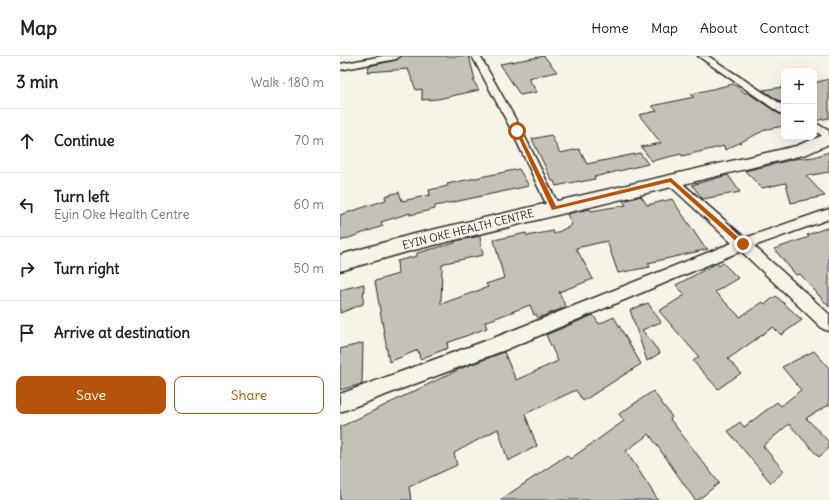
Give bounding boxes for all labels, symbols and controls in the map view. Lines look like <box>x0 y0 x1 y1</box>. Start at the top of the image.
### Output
text: Map <box>20 16 57 40</box>
text: Home <box>591 19 629 37</box>
text: Map <box>651 19 678 37</box>
text: About <box>700 19 738 37</box>
text: Contact <box>760 19 809 37</box>
map controls <box>781 68 817 140</box>
button: + <box>781 68 817 104</box>
text: 3 min <box>16 71 58 93</box>
text: Walk · 180 m <box>251 74 324 91</box>
button: − <box>781 104 817 140</box>
route start <box>508 122 526 140</box>
icon: ahead <box>16 130 38 152</box>
text: Continue <box>54 131 115 150</box>
text: 70 m <box>295 132 324 149</box>
text: Turn left <box>54 187 109 206</box>
icon: left <box>16 194 38 216</box>
text: 60 m <box>293 196 324 213</box>
text: Eyin Oke Health Centre <box>54 206 190 223</box>
street label: EYIN OKE HEALTH CENTRE <box>401 206 535 252</box>
route end <box>734 235 752 253</box>
icon: right <box>16 258 38 280</box>
text: Turn right <box>54 259 119 278</box>
text: 50 m <box>293 260 324 277</box>
icon: arrive <box>16 322 38 344</box>
text: Arrive at destination <box>54 323 190 342</box>
button: Save <box>16 376 166 414</box>
button: Share <box>174 376 324 414</box>

